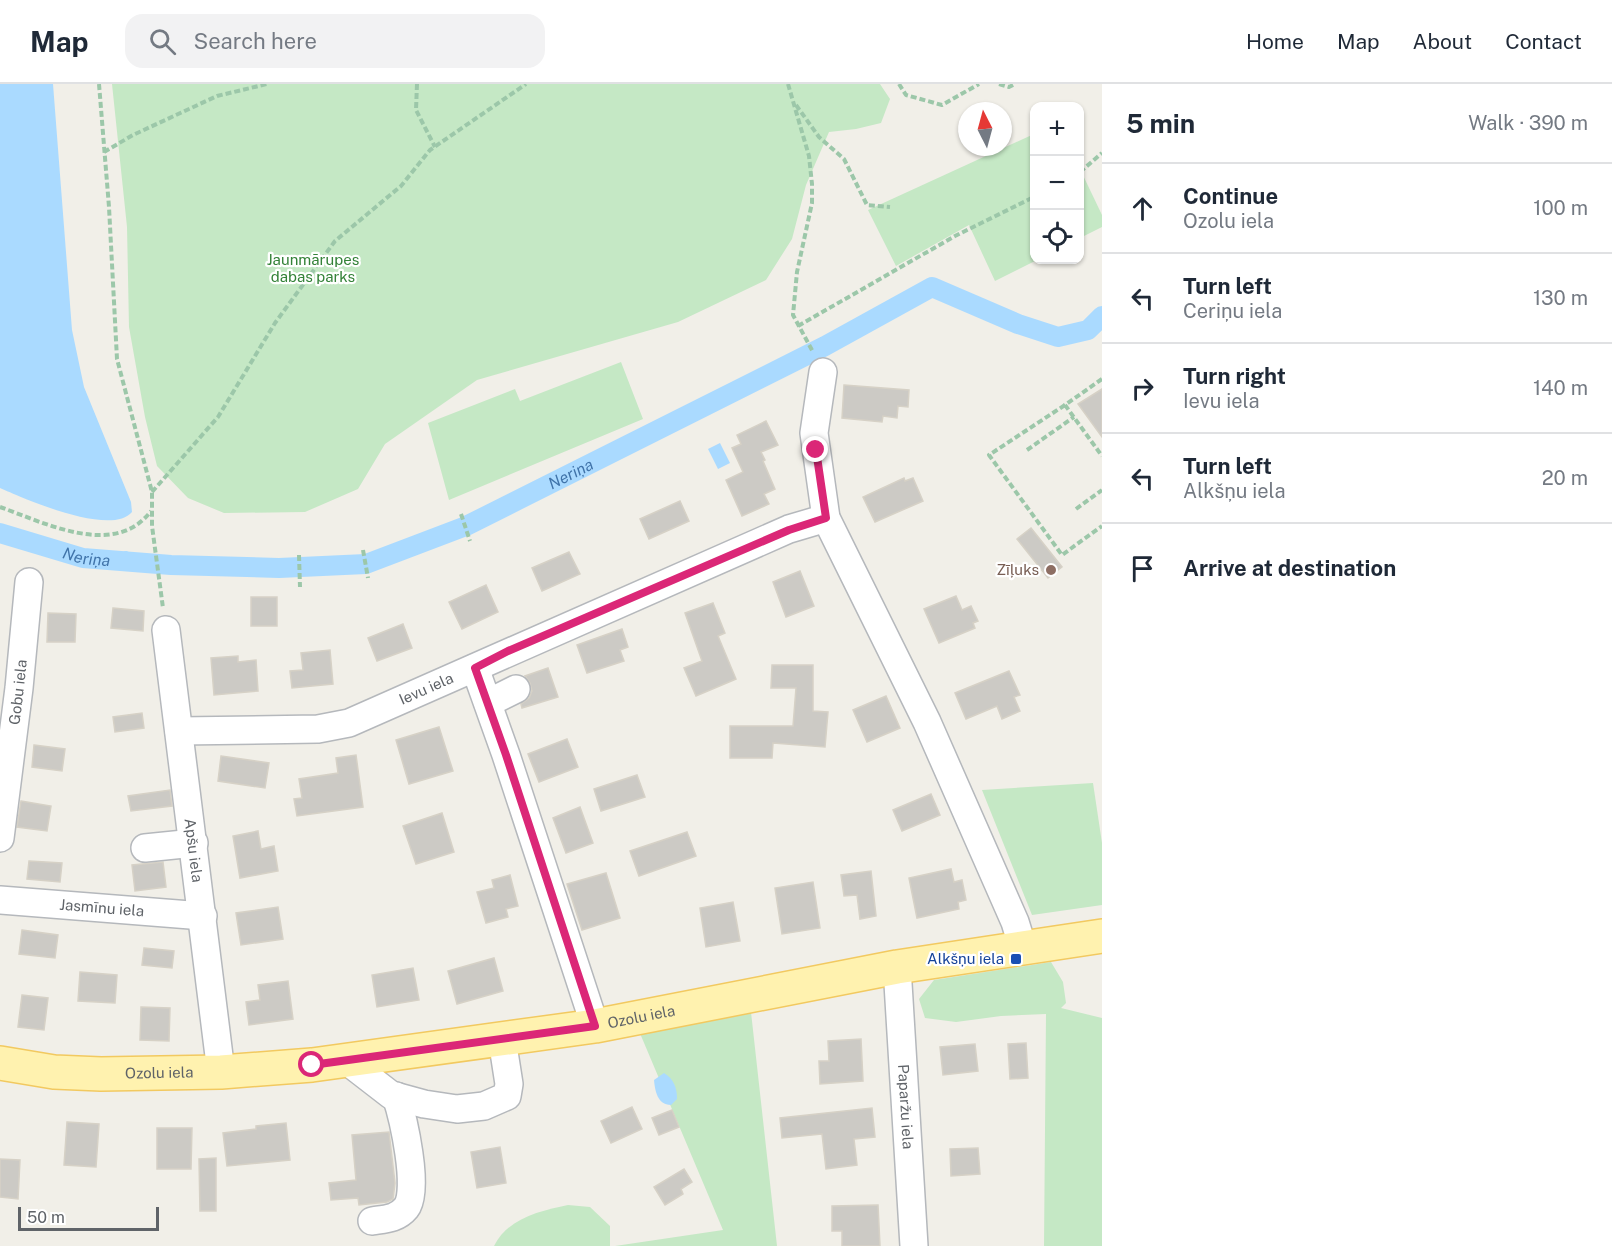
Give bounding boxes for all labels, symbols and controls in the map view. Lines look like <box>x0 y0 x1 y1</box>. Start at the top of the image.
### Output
search box <box>125 14 545 68</box>
text: Map <box>30 25 89 58</box>
icon: search <box>146 25 179 58</box>
text: Search here <box>194 28 317 54</box>
text: Home <box>1246 29 1304 54</box>
text: Map <box>1337 29 1380 54</box>
text: About <box>1413 29 1472 54</box>
text: Contact <box>1505 29 1582 54</box>
north arrow <box>958 102 1012 156</box>
map controls <box>1030 102 1084 264</box>
button: + <box>1030 102 1084 156</box>
text: 5 min <box>1126 108 1195 139</box>
text: Walk · 390 m <box>1468 111 1588 135</box>
button: − <box>1030 156 1084 210</box>
text: Continue <box>1183 183 1278 209</box>
icon: ahead <box>1126 192 1159 225</box>
text: 100 m <box>1533 196 1588 220</box>
text: Ozolu iela <box>1183 209 1274 233</box>
button: locate <box>1030 210 1084 264</box>
park label: Jaunmārupes dabas parks <box>267 251 359 285</box>
text: Turn left <box>1183 273 1272 299</box>
icon: left <box>1126 282 1159 315</box>
text: 130 m <box>1533 286 1588 310</box>
text: Ceriņu iela <box>1183 299 1282 323</box>
text: Turn right <box>1183 363 1286 389</box>
icon: right <box>1126 372 1159 405</box>
text: 140 m <box>1533 376 1588 400</box>
text: Ievu iela <box>1183 389 1260 413</box>
route end <box>802 436 828 462</box>
text: Turn left <box>1183 453 1272 479</box>
water label: Neriņa <box>545 455 596 493</box>
icon: left <box>1126 462 1159 495</box>
text: 20 m <box>1542 466 1588 490</box>
text: Alkšņu iela <box>1183 479 1286 503</box>
water label: Neriņa <box>60 543 111 570</box>
icon: arrive <box>1126 552 1159 585</box>
text: Arrive at destination <box>1183 555 1396 581</box>
place label: Zīļuks <box>996 561 1039 578</box>
marker: Zīļuks <box>1044 563 1058 577</box>
street label: Gobu iela <box>5 659 30 726</box>
street label: Ievu iela <box>396 669 456 708</box>
street label: Apšu iela <box>181 817 206 883</box>
street label: Jasmīnu iela <box>59 896 145 919</box>
place label: Alkšņu iela <box>927 950 1004 967</box>
marker: Alkšņu iela <box>1009 952 1023 966</box>
street label: Ozolu iela <box>606 1002 676 1031</box>
route start <box>298 1051 324 1077</box>
street label: Ozolu iela <box>125 1063 194 1082</box>
street label: Paparžu iela <box>895 1064 917 1150</box>
scale bar <box>18 1204 159 1232</box>
text: 50 m <box>27 1208 65 1227</box>

